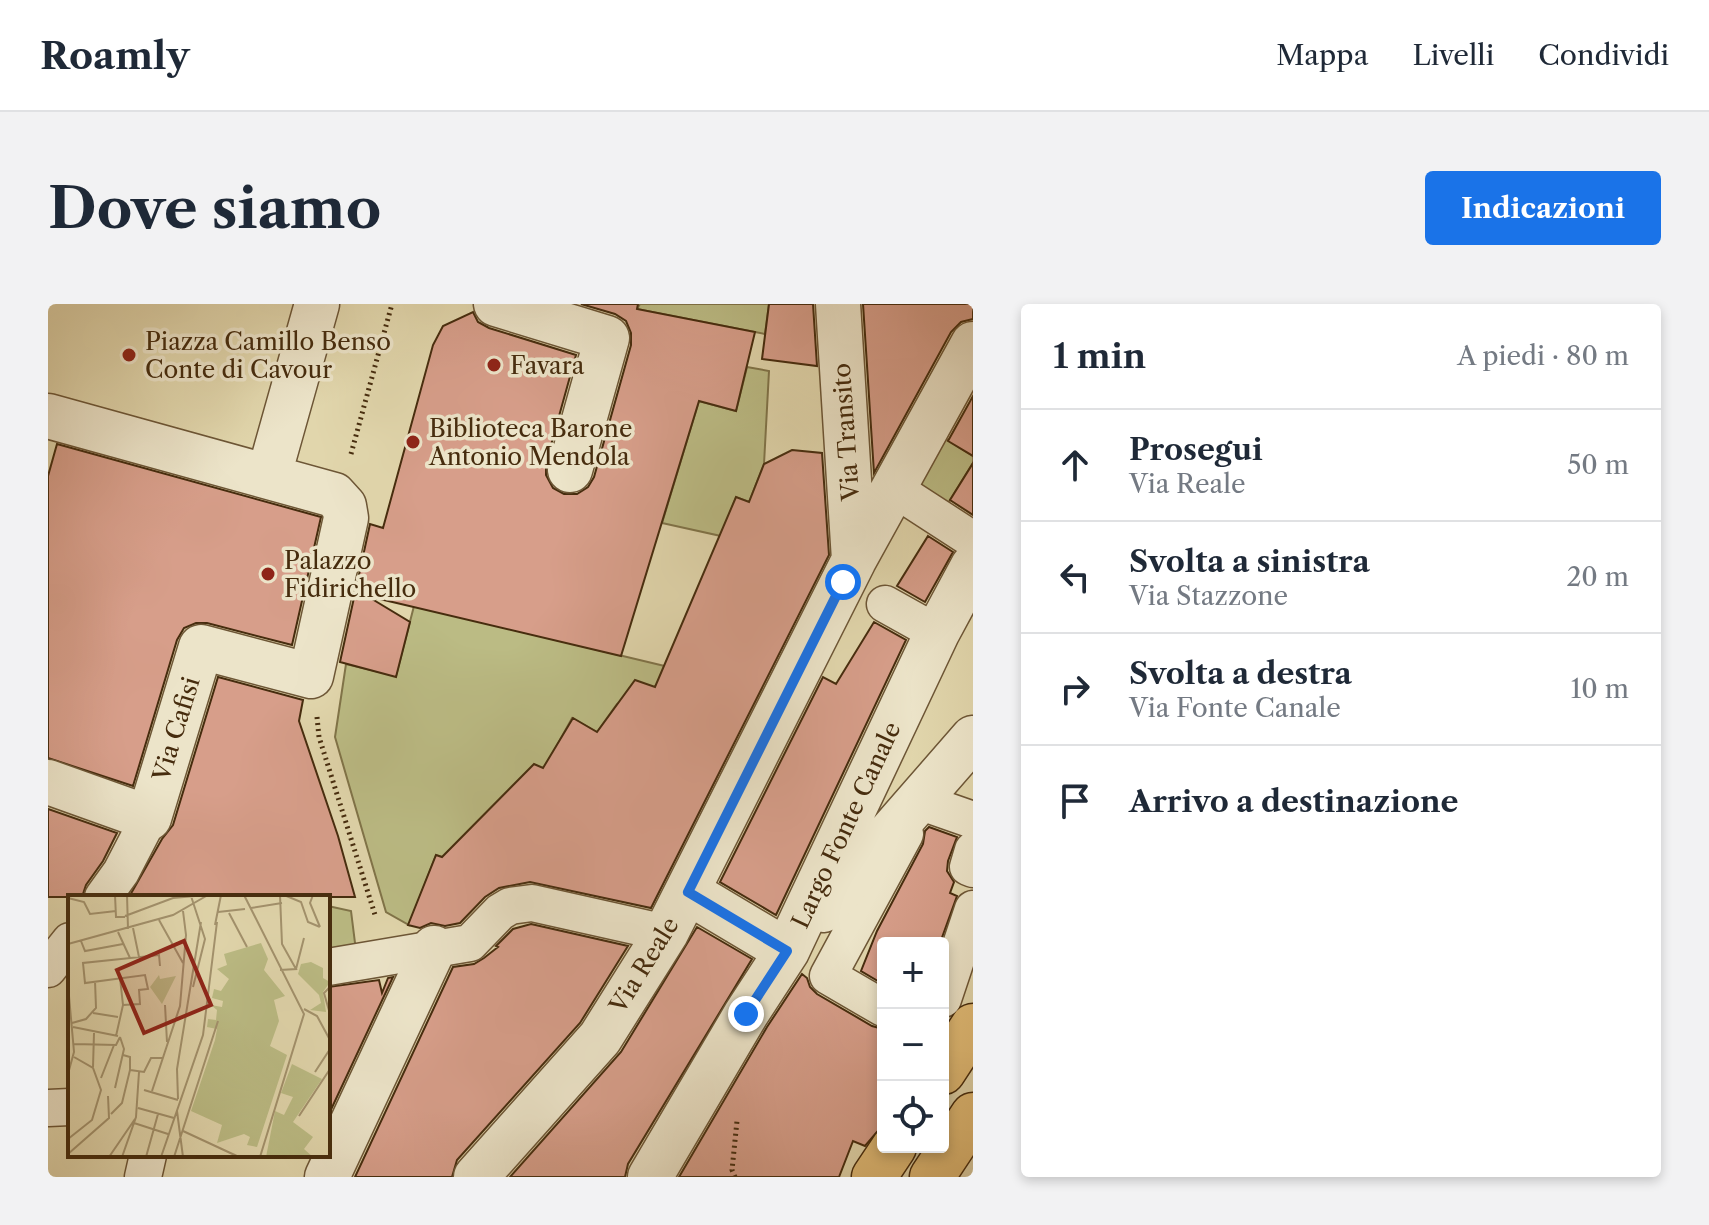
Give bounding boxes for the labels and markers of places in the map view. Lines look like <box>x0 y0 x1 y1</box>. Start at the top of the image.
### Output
place label: Piazza Camillo Benso Conte di Cavour <box>145 327 391 384</box>
marker: Piazza Camillo Benso Conte di Cavour <box>120 346 138 364</box>
place label: Favara <box>510 351 585 380</box>
marker: Favara <box>485 356 503 374</box>
place label: Biblioteca Barone Antonio Mendola <box>428 414 632 471</box>
marker: Biblioteca Barone Antonio Mendola <box>404 433 422 451</box>
place label: Palazzo Fidirichello <box>284 546 416 603</box>
marker: Palazzo Fidirichello <box>259 565 277 583</box>

